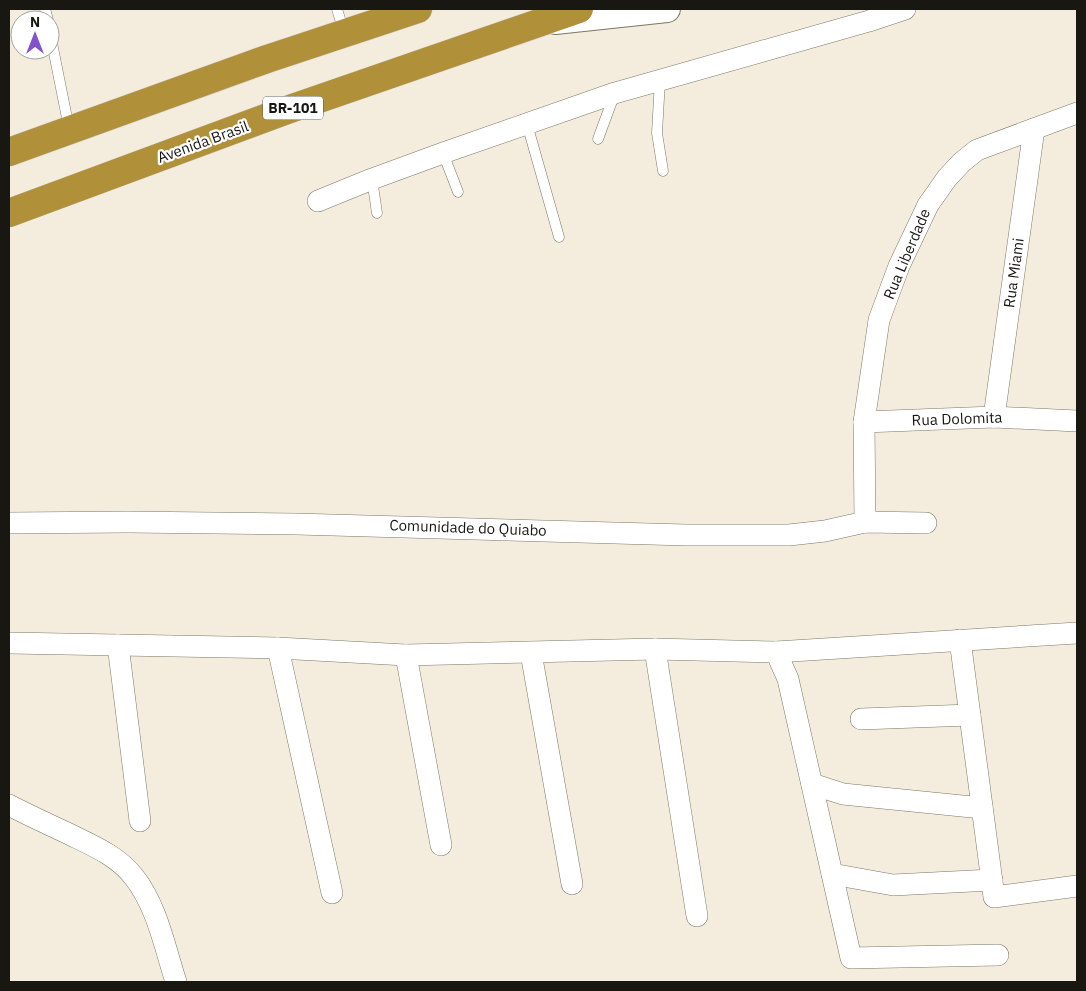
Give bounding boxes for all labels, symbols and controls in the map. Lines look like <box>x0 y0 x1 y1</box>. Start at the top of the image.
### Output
north arrow <box>10 10 60 60</box>
text: N <box>30 13 40 31</box>
road number: BR-101 <box>263 96 323 120</box>
street label: Avenida Brasil <box>155 116 251 167</box>
street label: Rua Liberdade <box>879 205 934 302</box>
street label: Rua Miami <box>999 237 1028 309</box>
street label: Rua Dolomita <box>911 407 1003 430</box>
street label: Comunidade do Quiabo <box>389 515 547 540</box>

